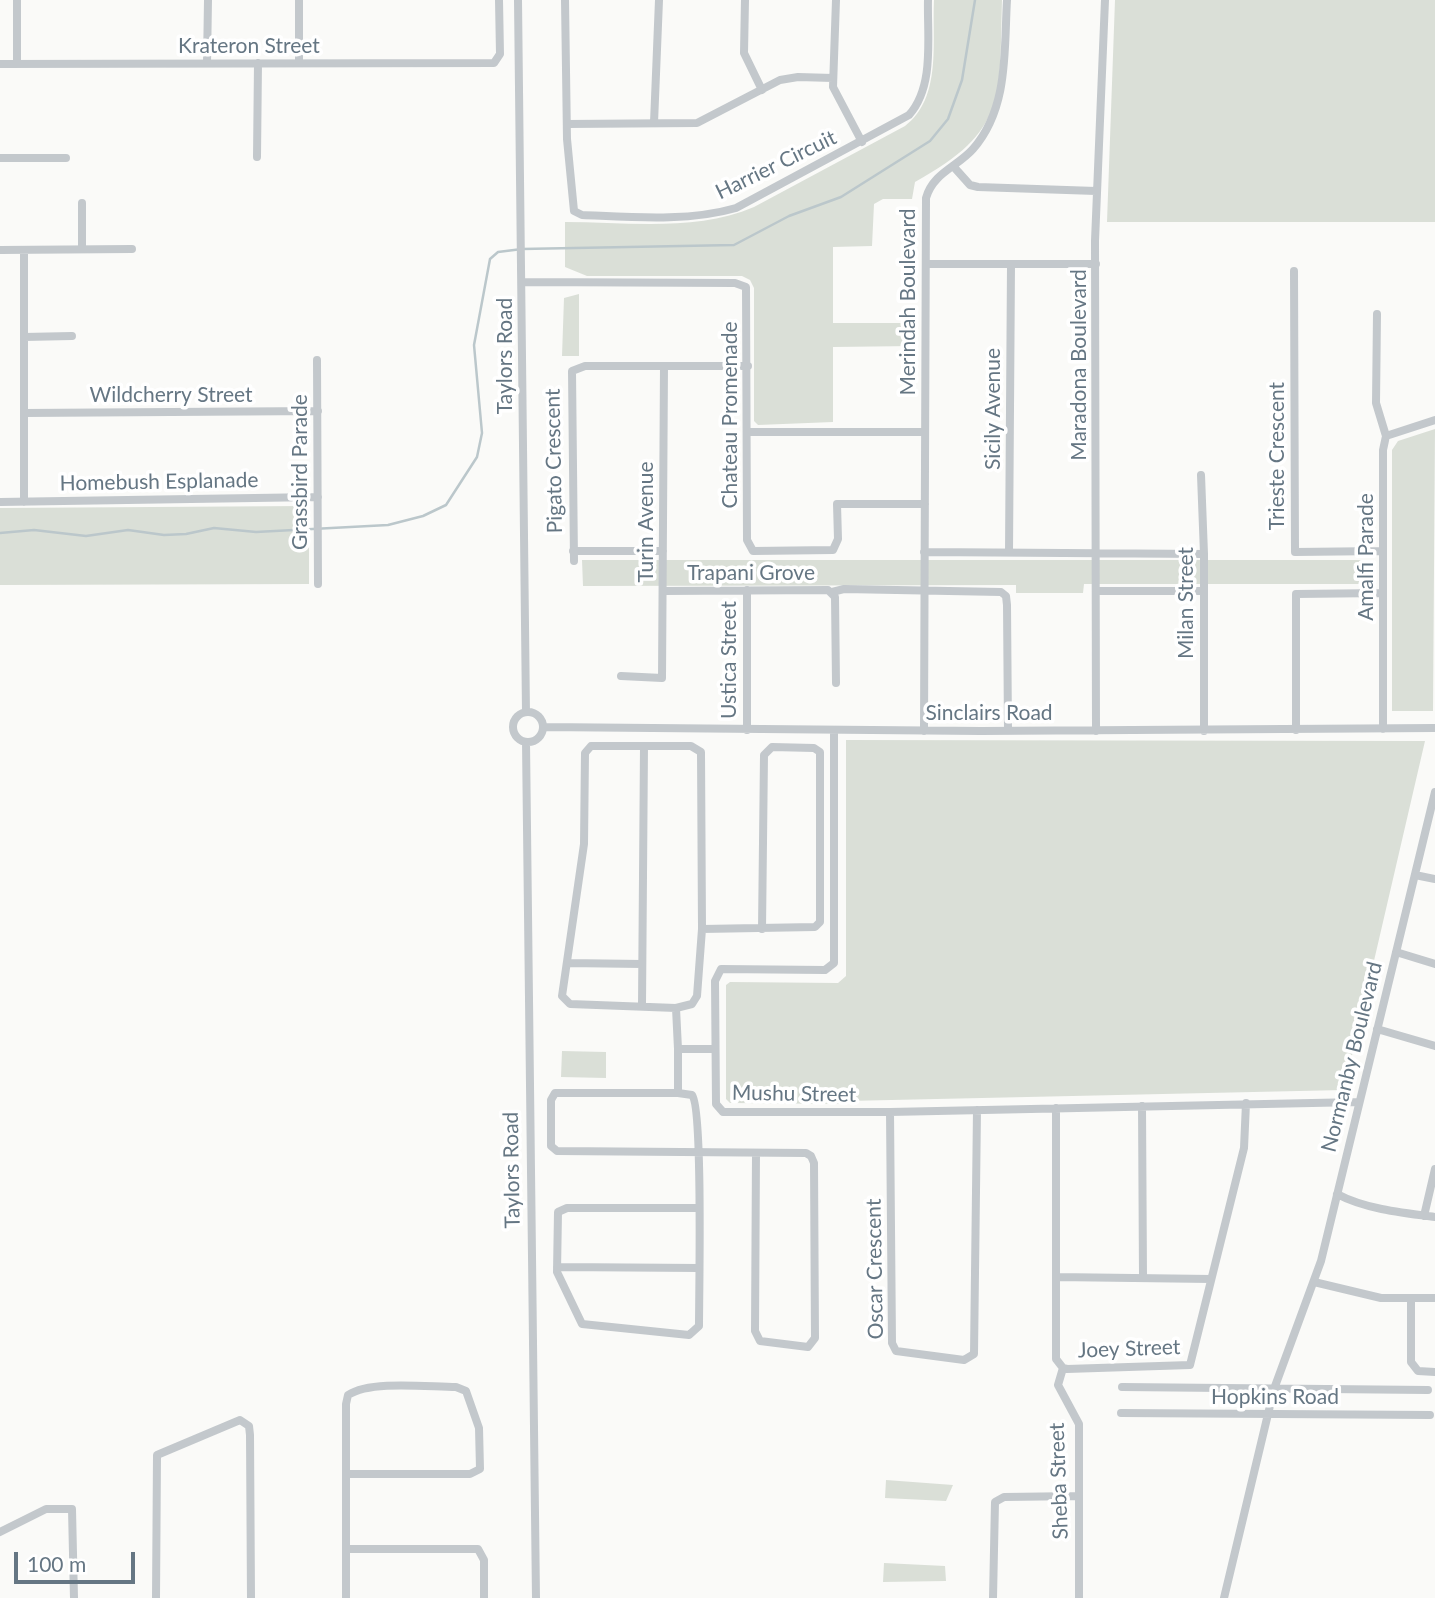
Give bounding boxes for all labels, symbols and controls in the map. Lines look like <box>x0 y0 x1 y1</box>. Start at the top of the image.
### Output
street label: Krateron Street <box>178 33 320 59</box>
street label: Harrier Circuit <box>712 125 840 205</box>
street label: Merindah Boulevard <box>895 209 921 395</box>
street label: Maradona Boulevard <box>1066 269 1092 461</box>
street label: Taylors Road <box>492 298 518 414</box>
street label: Chateau Promenade <box>717 321 743 509</box>
street label: Sicily Avenue <box>980 348 1006 470</box>
street label: Wildcherry Street <box>89 382 253 408</box>
street label: Trieste Crescent <box>1264 382 1290 530</box>
street label: Pigato Crescent <box>540 388 568 534</box>
street label: Grassbird Parade <box>287 394 313 550</box>
street label: Turin Avenue <box>633 461 659 583</box>
street label: Homebush Esplanade <box>59 468 259 496</box>
street label: Amalfi Parade <box>1353 493 1379 621</box>
street label: Milan Street <box>1173 547 1199 659</box>
street label: Trapani Grove <box>687 560 815 586</box>
street label: Ustica Street <box>716 601 742 719</box>
street label: Sinclairs Road <box>925 700 1053 726</box>
street label: Normanby Boulevard <box>1316 959 1388 1155</box>
street label: Mushu Street <box>732 1080 856 1108</box>
street label: Taylors Road <box>498 1112 526 1228</box>
street label: Oscar Crescent <box>861 1198 889 1340</box>
street label: Joey Street <box>1077 1335 1181 1363</box>
street label: Hopkins Road <box>1211 1384 1339 1410</box>
street label: Sheba Street <box>1044 1422 1074 1540</box>
scale bar <box>18 1538 138 1582</box>
text: 100 m <box>27 1551 86 1576</box>

